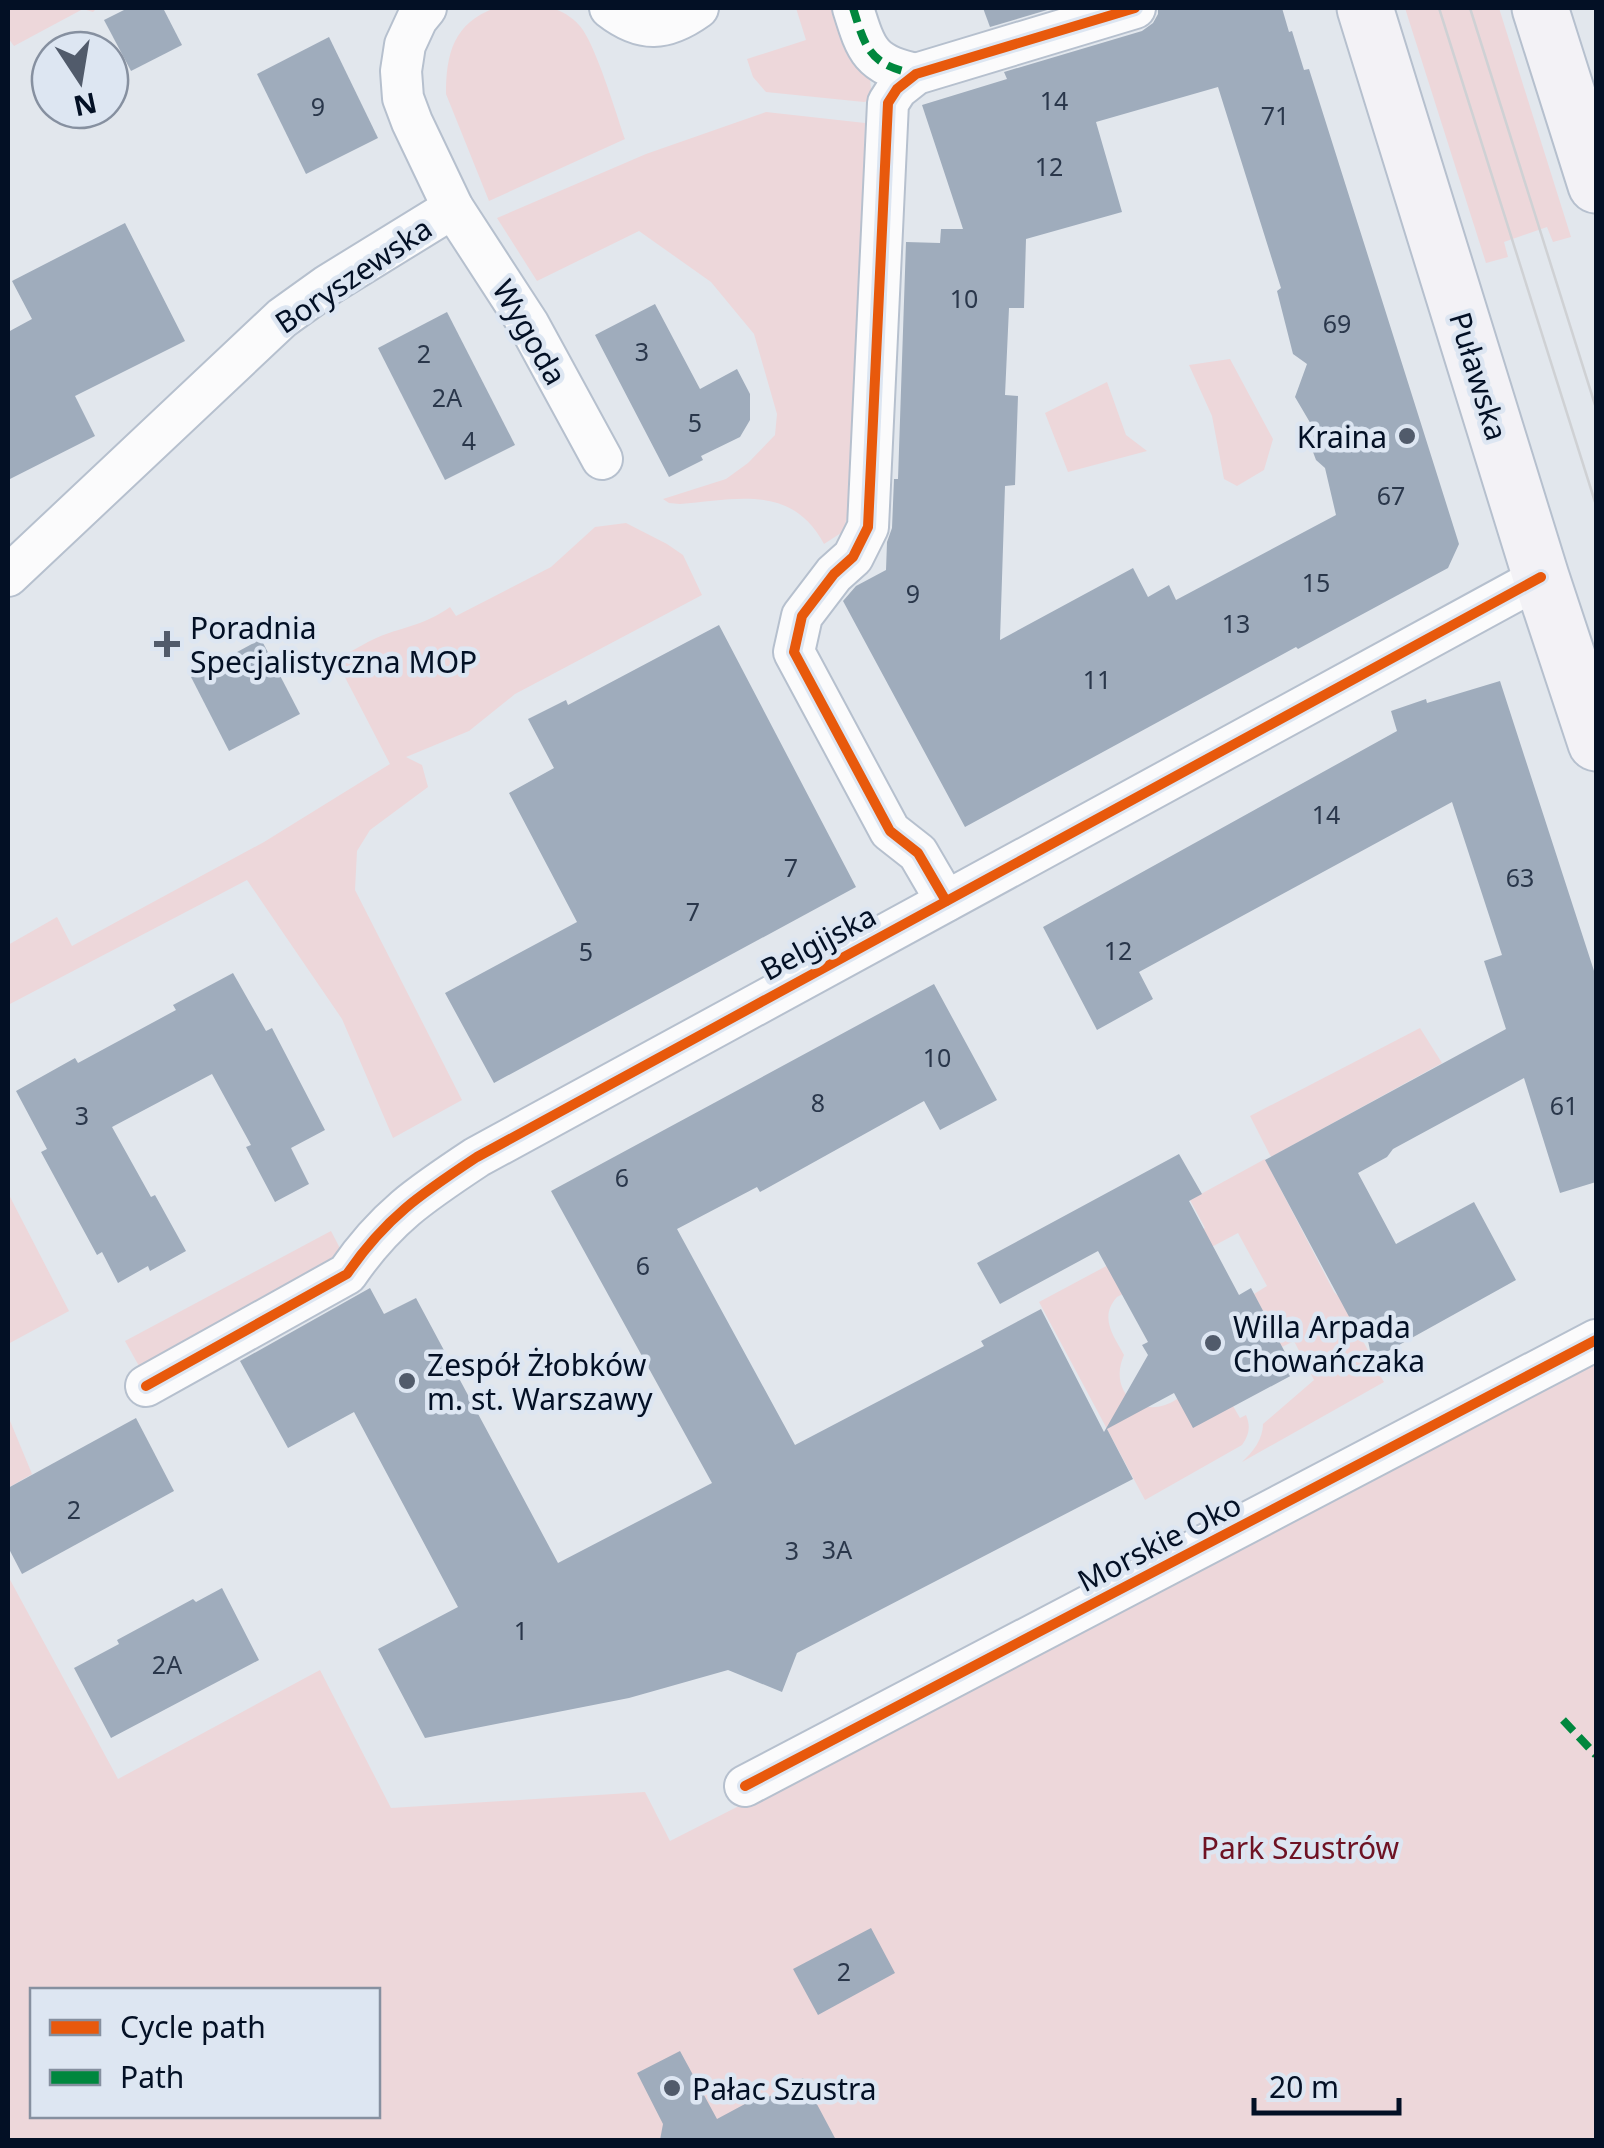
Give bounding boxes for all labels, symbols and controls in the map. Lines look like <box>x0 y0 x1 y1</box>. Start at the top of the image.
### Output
north arrow <box>30 30 130 130</box>
house number: 14 <box>1040 83 1068 117</box>
text: N <box>70 84 100 126</box>
house number: 9 <box>311 89 325 123</box>
house number: 71 <box>1261 98 1289 132</box>
house number: 12 <box>1035 149 1063 183</box>
street label: Boryszewska <box>267 207 439 343</box>
street label: Wygoda <box>483 272 577 392</box>
house number: 10 <box>950 281 978 315</box>
house number: 69 <box>1323 306 1351 340</box>
street label: Puławska <box>1440 307 1518 445</box>
house number: 3 <box>635 334 649 368</box>
house number: 2 <box>417 336 431 370</box>
house number: 2A <box>432 380 462 414</box>
house number: 5 <box>688 405 702 439</box>
place label: Kraina <box>1297 416 1387 457</box>
house number: 4 <box>462 423 476 457</box>
marker: Kraina <box>1396 425 1418 447</box>
house number: 67 <box>1377 478 1405 512</box>
house number: 15 <box>1302 565 1330 599</box>
house number: 9 <box>906 576 920 610</box>
house number: 13 <box>1222 606 1250 640</box>
place label: Poradnia Specjalistyczna MOP <box>190 607 477 682</box>
marker: Poradnia Specjalistyczna MOP <box>154 631 180 657</box>
house number: 11 <box>1083 662 1111 696</box>
house number: 14 <box>1312 797 1340 831</box>
house number: 7 <box>784 850 798 884</box>
house number: 63 <box>1506 860 1534 894</box>
house number: 7 <box>686 894 700 928</box>
street label: Belgijska <box>753 894 883 990</box>
house number: 12 <box>1104 933 1132 967</box>
house number: 5 <box>579 934 593 968</box>
house number: 10 <box>923 1040 951 1074</box>
house number: 8 <box>811 1085 825 1119</box>
house number: 61 <box>1550 1088 1578 1122</box>
house number: 3 <box>75 1098 89 1132</box>
house number: 6 <box>615 1160 629 1194</box>
house number: 6 <box>636 1248 650 1282</box>
place label: Willa Arpada Chowańczaka <box>1233 1306 1425 1381</box>
marker: Willa Arpada Chowańczaka <box>1202 1332 1224 1354</box>
place label: Zespół Żłobków m. st. Warszawy <box>427 1344 653 1419</box>
marker: Zespół Żłobków m. st. Warszawy <box>396 1370 418 1392</box>
street label: Morskie Oko <box>1070 1483 1248 1601</box>
house number: 2 <box>67 1492 81 1526</box>
house number: 3A <box>822 1532 852 1566</box>
house number: 3 <box>785 1533 799 1567</box>
house number: 1 <box>514 1613 528 1647</box>
house number: 2A <box>152 1647 182 1681</box>
park label: Park Szustrów <box>1201 1827 1400 1868</box>
house number: 2 <box>837 1954 851 1988</box>
legend <box>30 1988 380 2118</box>
text: Cycle path <box>120 2006 266 2047</box>
scale bar <box>1254 2053 1399 2115</box>
text: Path <box>120 2056 184 2097</box>
text: 20 m <box>1269 2066 1339 2107</box>
place label: Pałac Szustra <box>692 2068 877 2109</box>
marker: Pałac Szustra <box>661 2077 683 2099</box>

